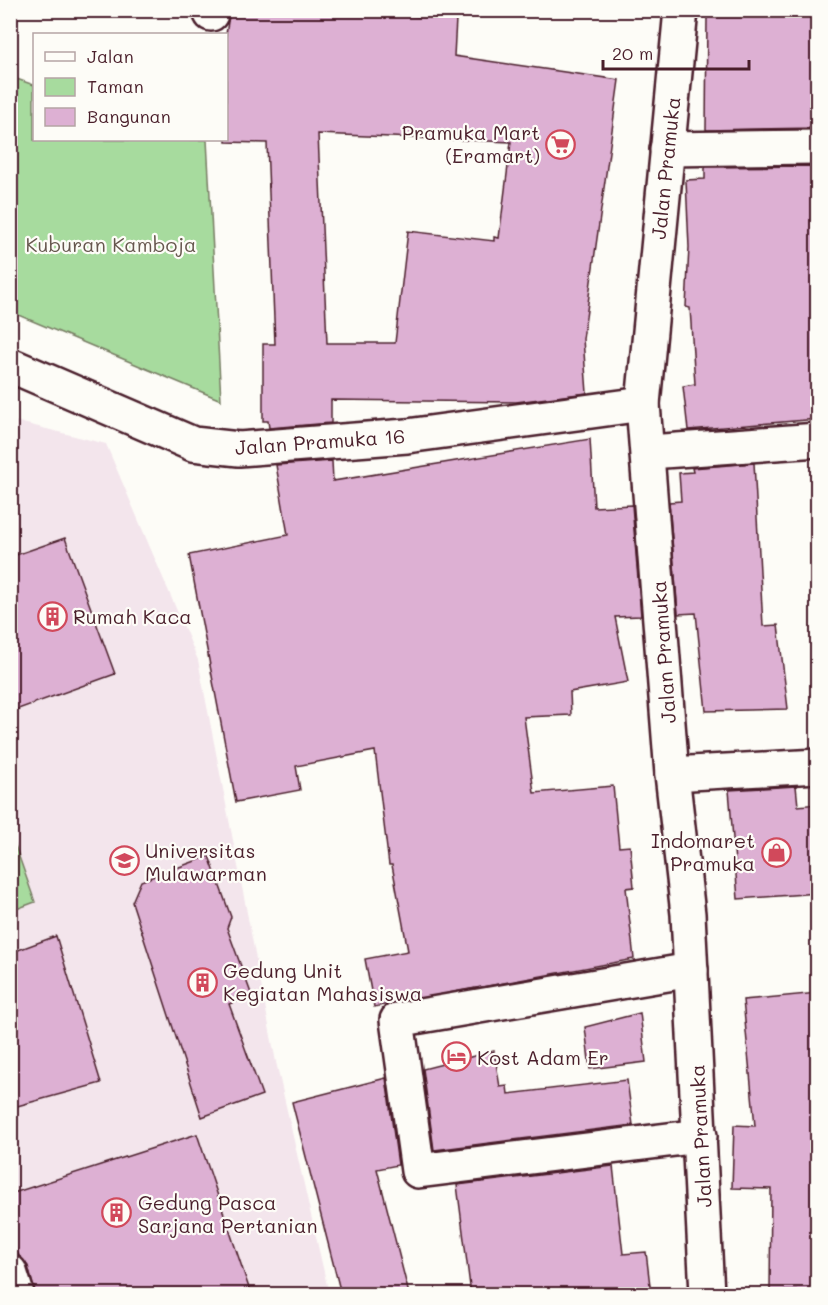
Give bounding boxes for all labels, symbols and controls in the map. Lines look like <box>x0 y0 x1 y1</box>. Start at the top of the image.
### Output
legend <box>33 33 228 141</box>
scale bar <box>603 33 748 71</box>
text: 20 m <box>612 41 653 65</box>
text: Jalan <box>87 44 134 68</box>
text: Taman <box>87 74 144 98</box>
street label: Jalan Pramuka <box>645 95 685 241</box>
text: Bangunan <box>87 104 171 128</box>
place label: Pramuka Mart (Eramart) <box>402 119 540 168</box>
supermarket icon: Pramuka Mart (Eramart) <box>545 128 577 160</box>
park label: Kuburan Kamboja <box>25 231 197 257</box>
street label: Jalan Pramuka 16 <box>234 422 406 460</box>
street label: Jalan Pramuka <box>645 580 681 724</box>
building icon: Rumah Kaca <box>36 600 68 632</box>
place label: Rumah Kaca <box>73 603 192 629</box>
place label: Indomaret Pramuka <box>651 827 755 876</box>
shop icon: Indomaret Pramuka <box>760 836 792 868</box>
place label: Universitas Mulawarman <box>145 837 267 886</box>
school or university icon: Universitas Mulawarman <box>108 845 140 877</box>
place label: Gedung Unit Kegiatan Mahasiswa <box>223 957 422 1006</box>
building icon: Gedung Unit Kegiatan Mahasiswa <box>186 966 218 998</box>
hotel icon: Kost Adam Er <box>440 1041 472 1073</box>
place label: Kost Adam Er <box>477 1044 609 1070</box>
street label: Jalan Pramuka <box>683 1064 717 1208</box>
place label: Gedung Pasca Sarjana Pertanian <box>138 1189 318 1238</box>
building icon: Gedung Pasca Sarjana Pertanian <box>101 1197 133 1229</box>

